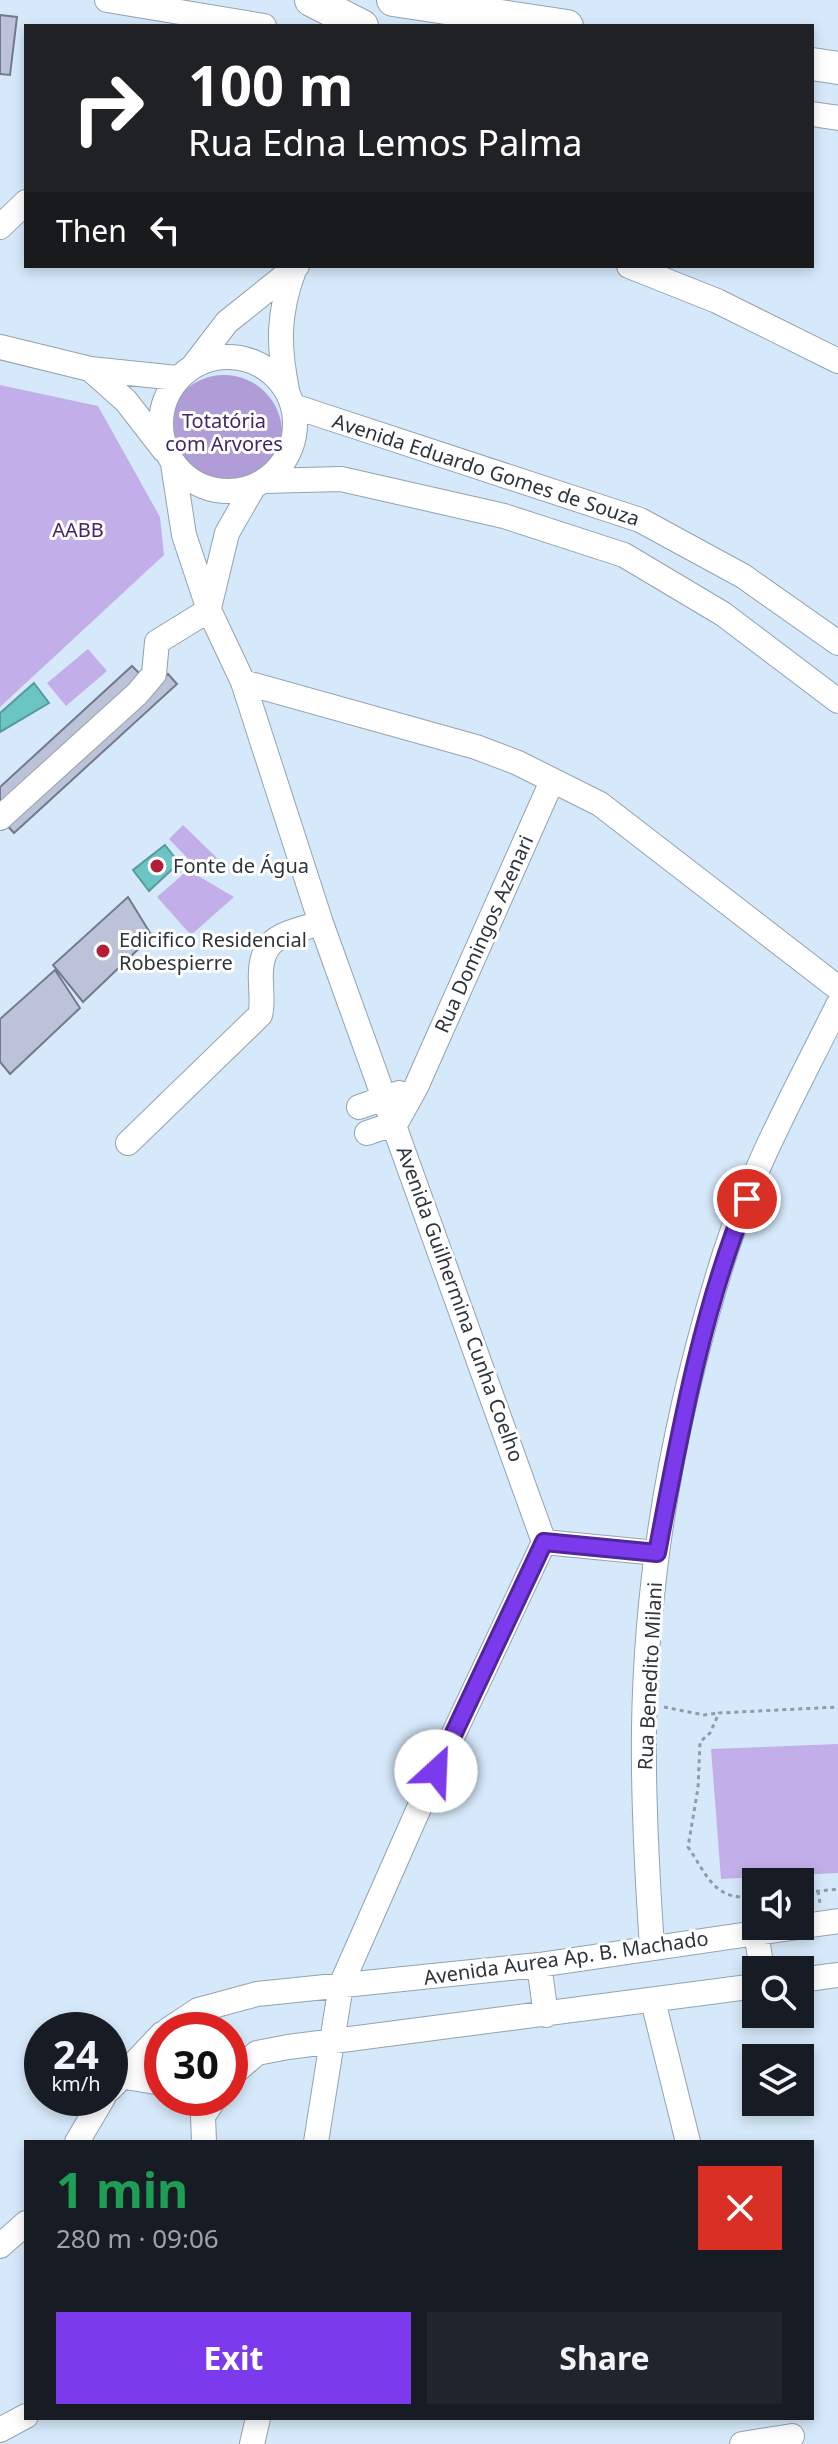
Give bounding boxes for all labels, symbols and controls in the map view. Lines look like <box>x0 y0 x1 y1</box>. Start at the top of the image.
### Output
text: 100 m <box>188 46 353 122</box>
icon: right <box>56 56 160 160</box>
text: Rua Edna Lemos Palma <box>188 118 583 167</box>
icon: left <box>143 208 187 252</box>
text: Then <box>56 210 127 251</box>
park label: Totatória com Arvores <box>165 407 283 457</box>
street label: Avenida Eduardo Gomes de Souza <box>329 407 643 532</box>
park label: AABB <box>52 516 104 543</box>
street label: Rua Domingos Azenari <box>428 831 539 1037</box>
place label: Fonte de Água <box>173 852 309 879</box>
marker: Fonte de Água <box>148 857 166 875</box>
place label: Edicifico Residencial Robespierre <box>119 926 307 976</box>
marker: Edicifico Residencial Robespierre <box>94 942 112 960</box>
street label: Avenida Guilhermina Cunha Coelho <box>391 1142 530 1465</box>
pin <box>713 1165 781 1233</box>
icon: arrive <box>725 1177 769 1221</box>
street label: Rua Benedito Milani <box>631 1581 668 1771</box>
position arrow <box>394 1729 478 1813</box>
map controls <box>742 1868 814 2116</box>
button: sound <box>742 1868 814 1940</box>
street label: Avenida Aurea Ap. B. Machado <box>422 1924 710 1991</box>
button: search <box>742 1956 814 2028</box>
speed limit sign: 30 <box>144 2012 248 2116</box>
text: 24 <box>53 2026 99 2081</box>
button: layers <box>742 2044 814 2116</box>
text: km/h <box>51 2070 101 2097</box>
text: 1 min <box>56 2157 188 2222</box>
button: close <box>698 2166 782 2250</box>
text: 280 m · 09:06 <box>56 2220 219 2256</box>
button: Exit <box>56 2312 411 2404</box>
button: Share <box>427 2312 782 2404</box>

